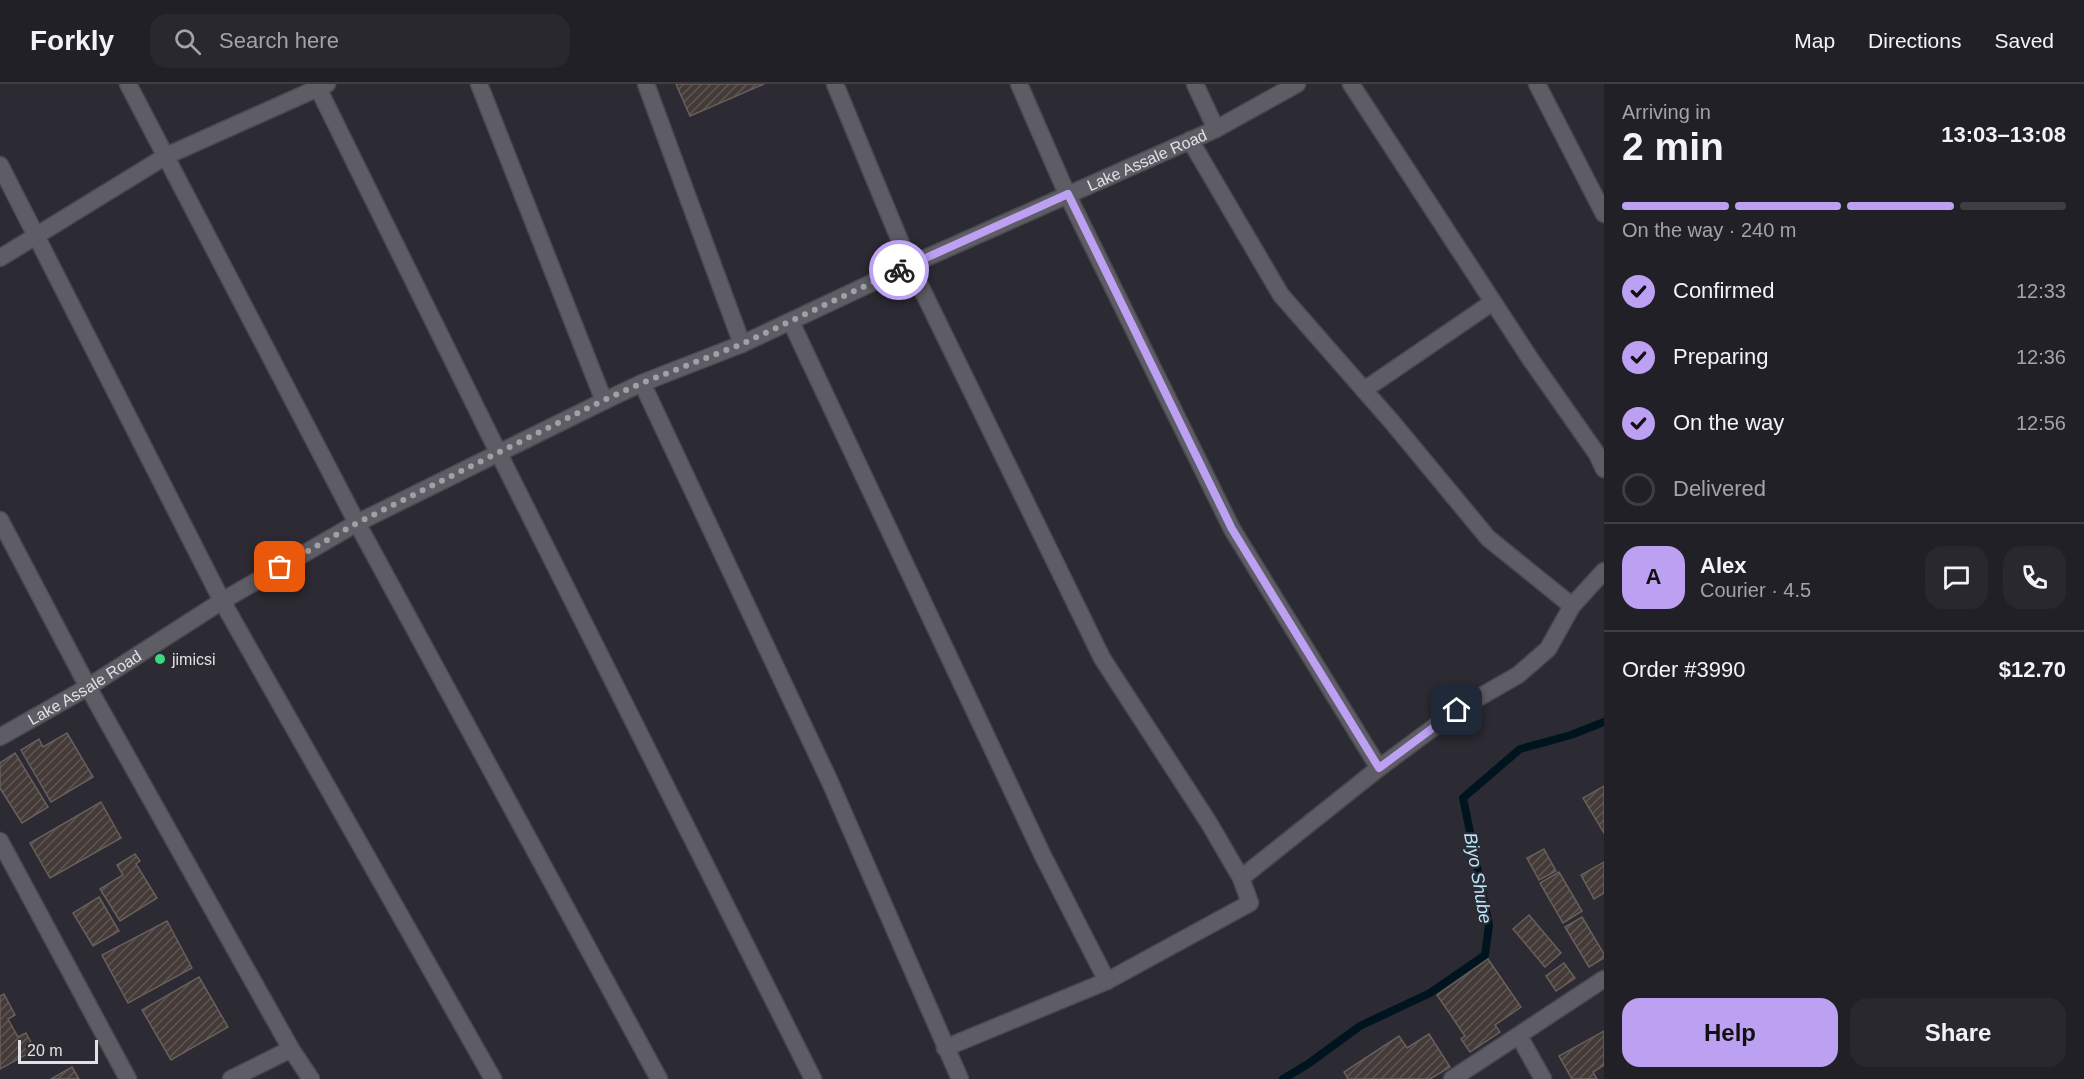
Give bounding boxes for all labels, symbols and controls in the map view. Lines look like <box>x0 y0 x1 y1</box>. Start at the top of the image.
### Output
search box <box>150 14 570 68</box>
text: Forkly <box>30 25 114 56</box>
icon: search <box>171 25 204 58</box>
text: Search here <box>219 28 339 53</box>
text: Map <box>1794 29 1835 52</box>
text: Directions <box>1868 29 1961 52</box>
text: Saved <box>1994 29 2054 52</box>
text: Arriving in <box>1622 101 1711 123</box>
text: 13:03–13:08 <box>1941 122 2066 147</box>
text: 2 min <box>1622 125 1724 168</box>
street label: Lake Assale Road <box>1084 126 1209 194</box>
text: On the way · 240 m <box>1622 219 1797 241</box>
courier <box>869 240 929 300</box>
icon: bike <box>883 254 916 287</box>
icon: check <box>1622 275 1655 308</box>
text: Confirmed <box>1673 278 1774 303</box>
text: 12:33 <box>2016 280 2066 302</box>
icon: check <box>1622 341 1655 374</box>
text: Preparing <box>1673 344 1768 369</box>
text: 12:36 <box>2016 346 2066 368</box>
icon: check <box>1622 407 1655 440</box>
text: On the way <box>1673 410 1784 435</box>
text: 12:56 <box>2016 412 2066 434</box>
text: Delivered <box>1673 476 1766 501</box>
pin <box>254 541 305 592</box>
button: chat <box>1925 546 1988 609</box>
button: phone <box>2003 546 2066 609</box>
icon: bag <box>263 550 296 583</box>
text: Alex <box>1700 553 1746 578</box>
text: A <box>1646 564 1661 589</box>
text: Courier · 4.5 <box>1700 579 1811 601</box>
street label: Lake Assale Road <box>25 647 144 728</box>
place label: jimicsi <box>171 651 216 668</box>
marker: jimicsi <box>153 652 167 666</box>
text: Order #3990 <box>1622 657 1746 682</box>
text: $12.70 <box>1999 657 2066 682</box>
pin <box>1431 684 1482 735</box>
icon: home <box>1440 693 1473 726</box>
water label: Biyo Shube <box>1460 831 1496 925</box>
button: Help <box>1622 998 1838 1067</box>
button: Share <box>1850 998 2066 1067</box>
scale bar <box>18 1037 98 1064</box>
text: 20 m <box>27 1042 63 1059</box>

